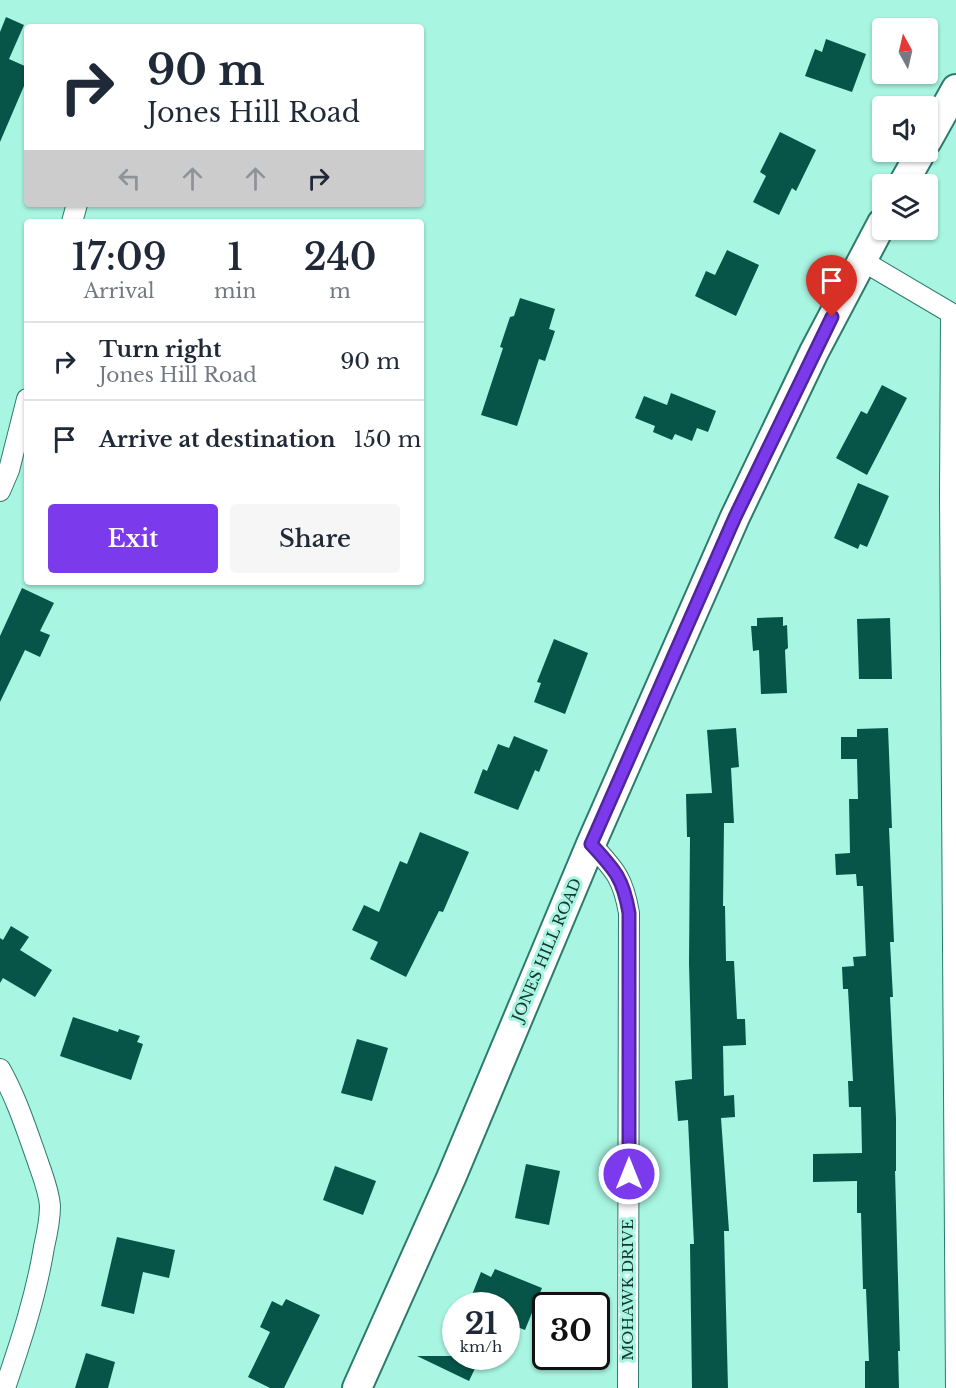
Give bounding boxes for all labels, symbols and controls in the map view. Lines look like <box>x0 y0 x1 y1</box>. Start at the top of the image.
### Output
north arrow <box>872 18 938 84</box>
map controls <box>872 18 938 240</box>
text: 90 m <box>147 44 265 96</box>
icon: right <box>48 48 126 126</box>
text: Jones Hill Road <box>147 96 360 129</box>
button: sound <box>872 96 938 162</box>
icon: left <box>113 162 146 195</box>
icon: ahead <box>176 162 209 195</box>
icon: ahead <box>239 162 272 195</box>
icon: right <box>302 162 335 195</box>
button: layers <box>872 174 938 240</box>
text: 17:09 <box>72 235 167 280</box>
text: 1 <box>227 235 243 280</box>
text: 240 <box>304 235 376 280</box>
pin <box>806 255 857 317</box>
icon: arrive <box>815 264 848 297</box>
text: Arrival <box>84 279 154 303</box>
text: min <box>214 279 256 303</box>
text: m <box>329 279 351 303</box>
text: Turn right <box>99 336 221 363</box>
icon: right <box>48 345 81 378</box>
text: 90 m <box>340 348 400 375</box>
text: Jones Hill Road <box>99 363 257 387</box>
icon: arrive <box>48 423 81 456</box>
text: Arrive at destination <box>99 426 336 453</box>
text: 150 m <box>354 426 421 453</box>
button: Exit <box>48 504 218 573</box>
button: Share <box>230 504 400 573</box>
street label: JONES HILL ROAD <box>507 875 585 1026</box>
position arrow <box>597 1142 661 1206</box>
street label: MOHAWK DRIVE <box>618 1219 637 1361</box>
speed limit sign: 30 <box>532 1292 610 1370</box>
text: 21 <box>465 1305 497 1342</box>
text: km/h <box>460 1337 502 1356</box>

